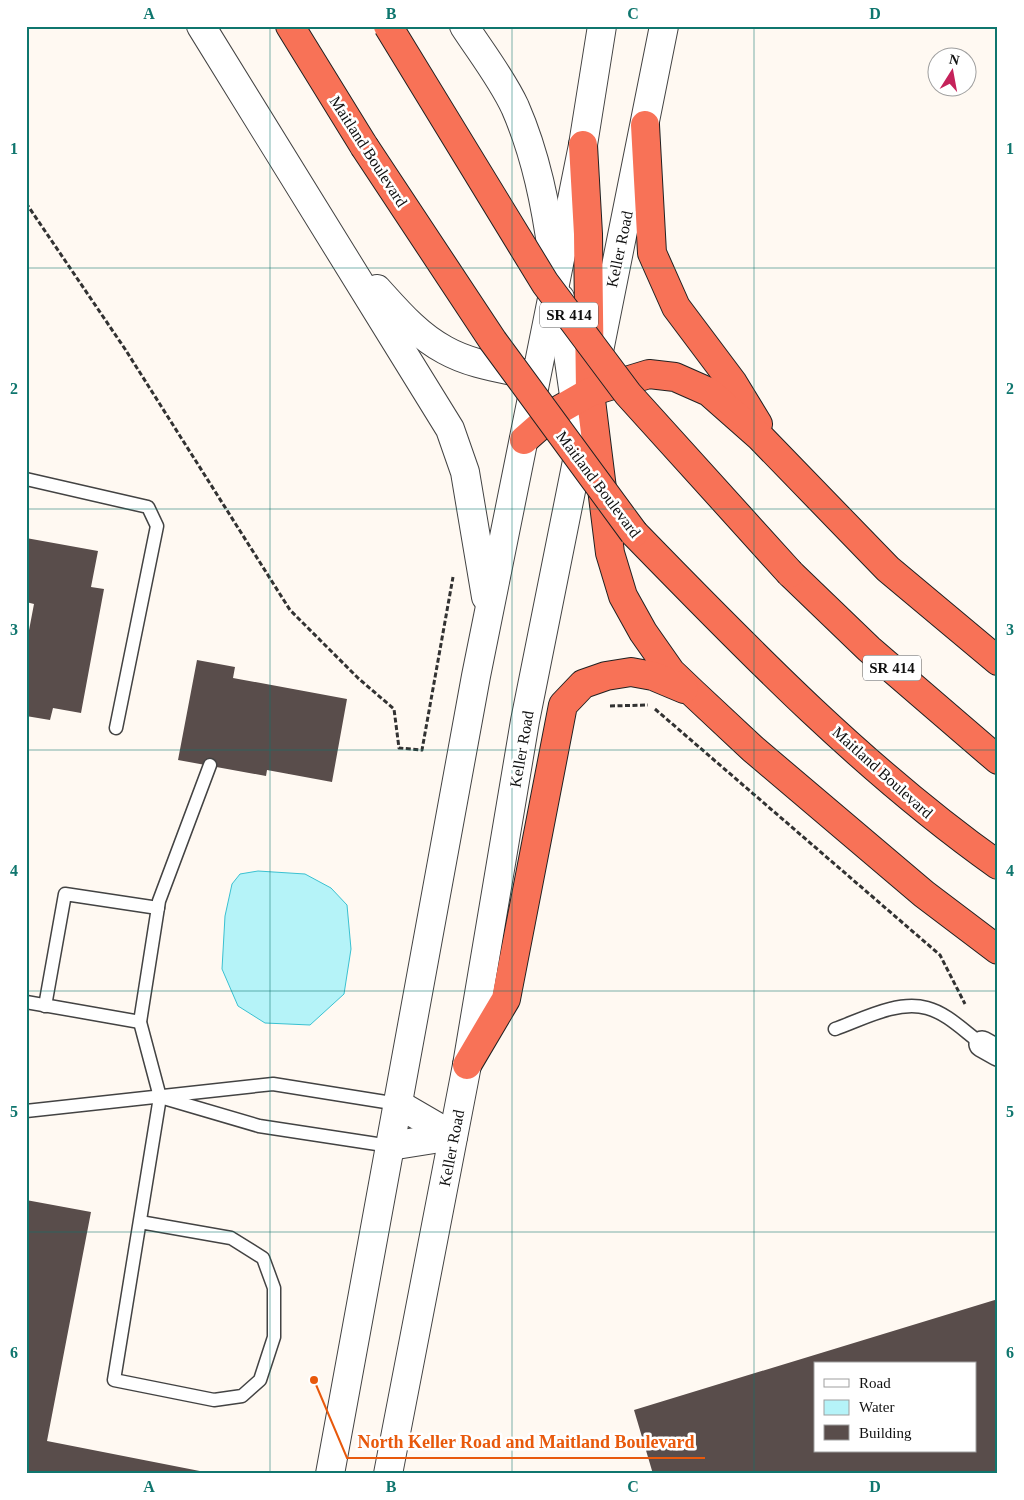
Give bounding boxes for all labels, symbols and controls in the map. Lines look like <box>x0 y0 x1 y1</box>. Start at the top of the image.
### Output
text: A <box>143 5 155 22</box>
text: B <box>386 5 397 22</box>
text: C <box>627 5 639 22</box>
text: D <box>869 5 881 22</box>
north arrow <box>926 48 976 98</box>
text: N <box>948 51 961 68</box>
street label: Maitland Boulevard <box>326 93 411 210</box>
text: 1 <box>10 140 18 157</box>
text: 1 <box>1006 140 1014 157</box>
street label: Keller Road <box>603 209 636 289</box>
road number: SR 414 <box>540 302 598 328</box>
text: 2 <box>10 380 18 397</box>
text: 2 <box>1006 380 1014 397</box>
street label: Maitland Boulevard <box>553 428 644 541</box>
text: 3 <box>10 621 18 638</box>
text: 3 <box>1006 621 1014 638</box>
road number: SR 414 <box>863 656 921 680</box>
street label: Keller Road <box>506 709 537 789</box>
street label: Maitland Boulevard <box>829 723 936 822</box>
text: 4 <box>10 862 18 879</box>
text: 4 <box>1006 862 1014 879</box>
text: 5 <box>10 1103 18 1120</box>
text: 5 <box>1006 1103 1014 1120</box>
street label: Keller Road <box>436 1108 467 1188</box>
text: 6 <box>10 1344 18 1361</box>
text: 6 <box>1006 1344 1014 1361</box>
legend <box>814 1362 976 1452</box>
text: Road <box>859 1375 891 1391</box>
text: Water <box>859 1399 894 1415</box>
callout: North Keller Road and Maitland Boulevard <box>347 1425 705 1458</box>
text: Building <box>859 1425 912 1441</box>
text: North Keller Road and Maitland Boulevard <box>357 1432 695 1452</box>
text: A <box>143 1478 155 1495</box>
text: B <box>386 1478 397 1495</box>
text: C <box>627 1478 639 1495</box>
text: D <box>869 1478 881 1495</box>

